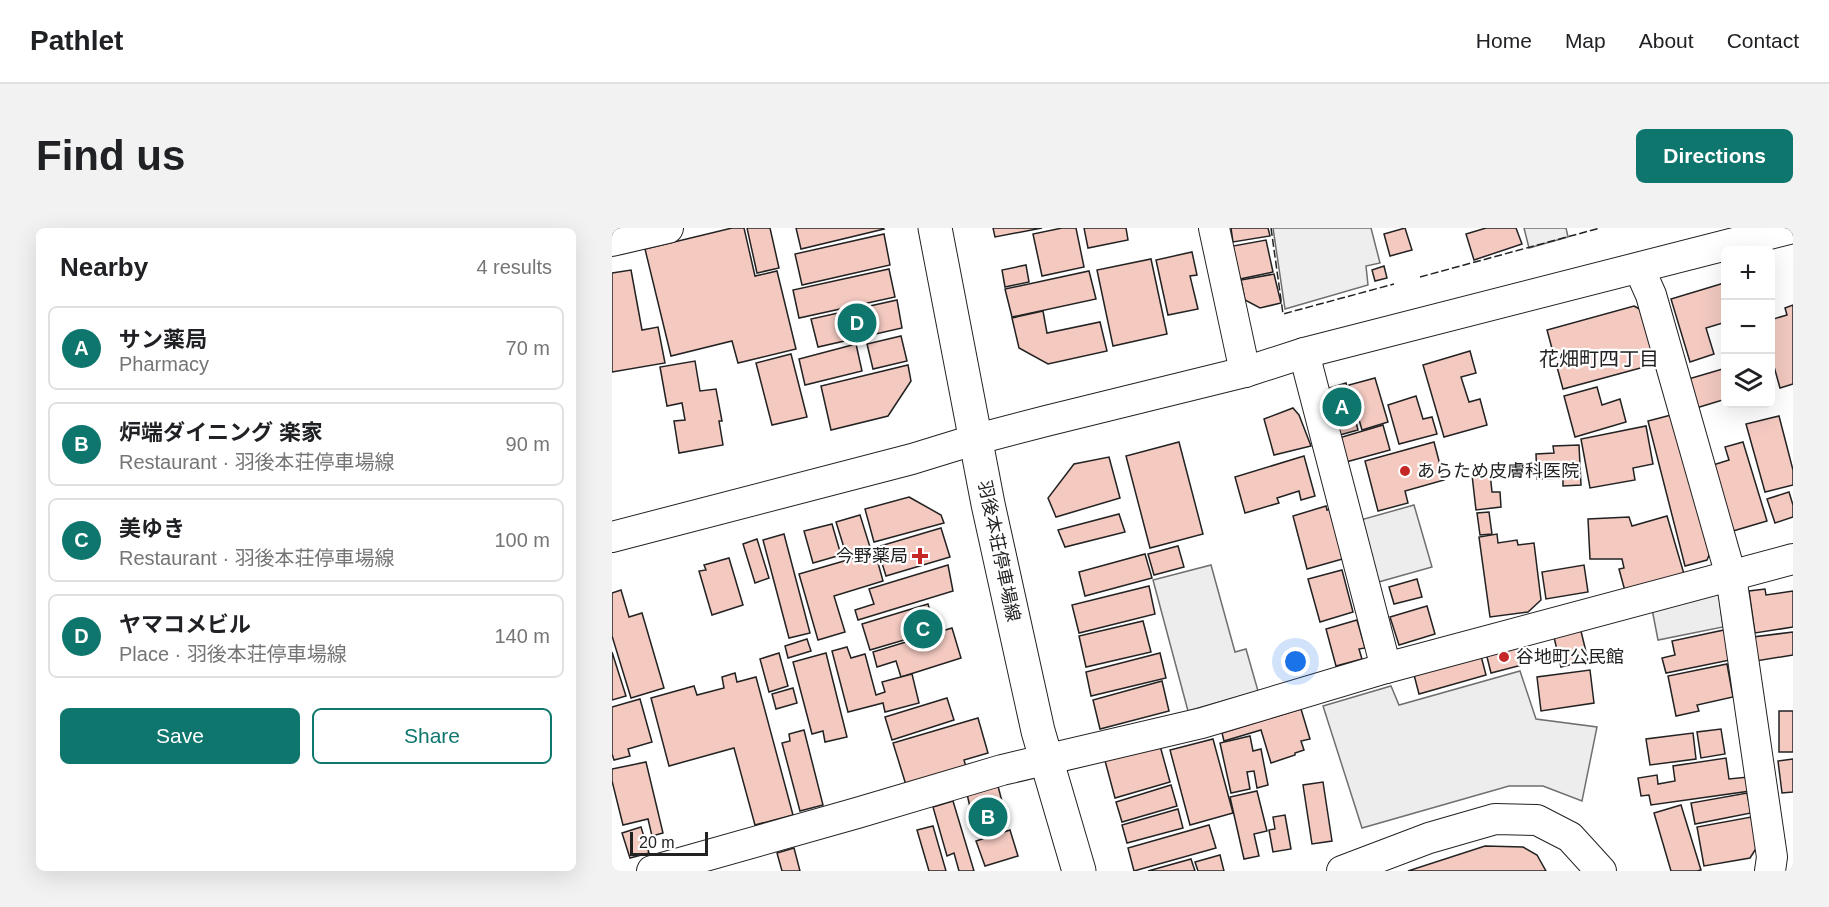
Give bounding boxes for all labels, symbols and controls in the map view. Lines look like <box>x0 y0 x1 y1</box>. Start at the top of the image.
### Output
text: Pathlet <box>30 25 123 56</box>
text: Home <box>1476 29 1532 52</box>
text: Map <box>1565 29 1606 52</box>
text: About <box>1639 29 1694 52</box>
text: Contact <box>1727 29 1799 52</box>
button: Directions <box>1636 129 1793 183</box>
text: Find us <box>36 132 185 179</box>
map controls <box>1721 246 1775 408</box>
button: + <box>1721 246 1775 300</box>
text: Nearby <box>60 252 148 282</box>
text: 4 results <box>476 256 552 278</box>
pin: D <box>838 300 876 346</box>
button: − <box>1721 300 1775 354</box>
text: サン薬局 <box>119 327 207 352</box>
text: A <box>74 337 89 359</box>
text: 70 m <box>506 337 550 359</box>
district label: 花畑町四丁目 <box>1539 348 1659 370</box>
text: Pharmacy <box>119 353 209 375</box>
button: layers <box>1721 354 1775 408</box>
pin: A <box>1322 384 1362 429</box>
text: 炉端ダイニング 楽家 <box>119 420 323 445</box>
text: B <box>74 433 89 455</box>
text: 90 m <box>506 433 550 455</box>
text: Restaurant · 羽後本荘停車場線 <box>119 451 395 473</box>
place label: あらため皮膚科医院 <box>1417 461 1579 481</box>
marker: あらため皮膚科医院 <box>1398 464 1412 478</box>
street label: 羽後本荘停車場線 <box>974 478 1024 624</box>
text: 美ゆき <box>119 516 185 541</box>
text: C <box>74 529 89 551</box>
text: 100 m <box>494 529 550 551</box>
place label: 今野薬局 <box>836 546 908 566</box>
text: Restaurant · 羽後本荘停車場線 <box>119 547 395 569</box>
marker: 今野薬局 <box>913 549 927 563</box>
pin: C <box>904 606 942 652</box>
text: ヤマコメビル <box>119 612 251 637</box>
text: D <box>74 625 89 647</box>
text: 140 m <box>494 625 550 647</box>
text: Place · 羽後本荘停車場線 <box>119 643 347 665</box>
your location <box>1281 647 1310 676</box>
place label: 谷地町公民館 <box>1516 647 1624 667</box>
marker: 谷地町公民館 <box>1497 650 1511 664</box>
button: Save <box>60 708 300 764</box>
button: Share <box>312 708 552 764</box>
pin: B <box>968 794 1007 840</box>
scale bar <box>630 829 708 856</box>
text: 20 m <box>639 834 675 851</box>

